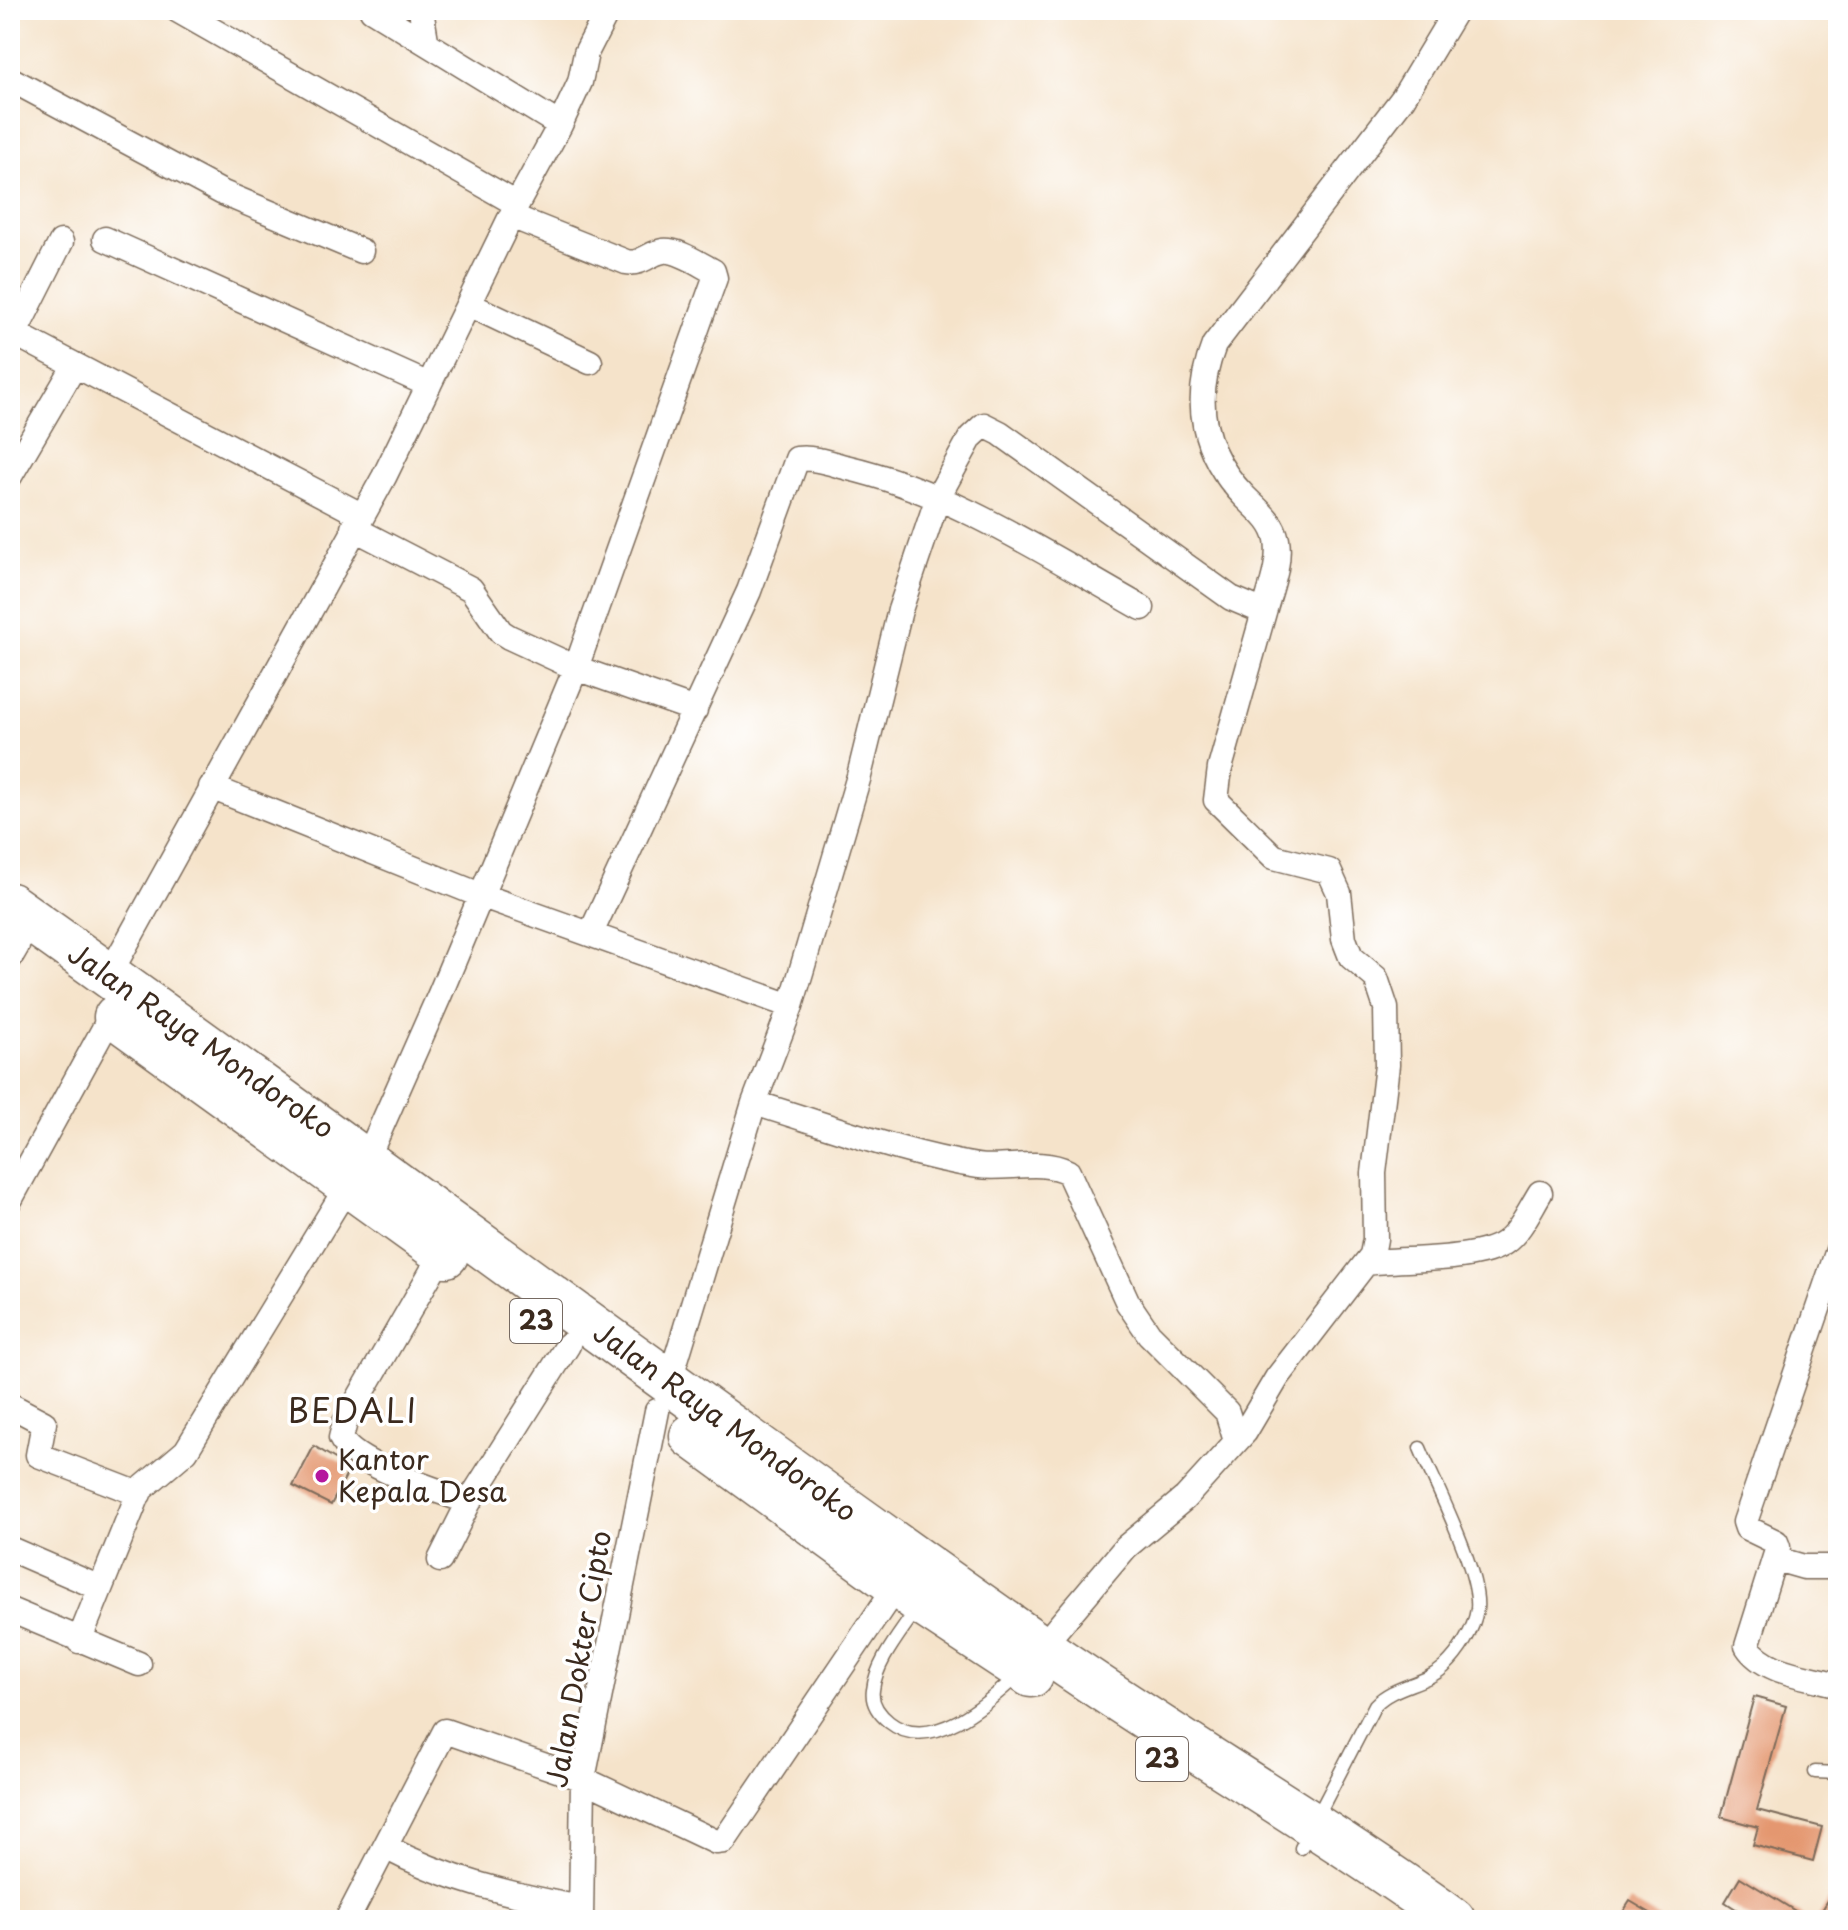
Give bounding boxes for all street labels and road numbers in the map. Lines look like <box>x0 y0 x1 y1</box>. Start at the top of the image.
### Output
street label: Jalan Raya Mondoroko <box>60 931 344 1148</box>
road number: 23 <box>510 1299 562 1343</box>
street label: Jalan Raya Mondoroko <box>585 1310 867 1531</box>
street label: Jalan Dokter Cipto <box>534 1527 621 1791</box>
road number: 23 <box>1136 1737 1188 1781</box>

